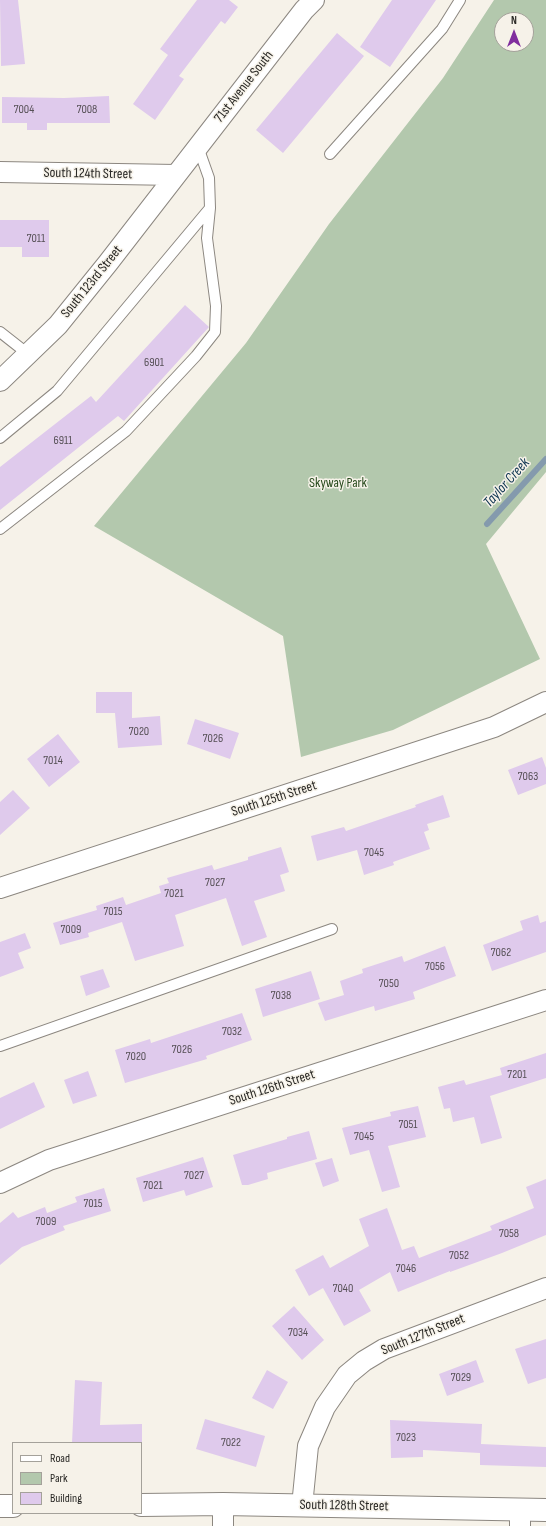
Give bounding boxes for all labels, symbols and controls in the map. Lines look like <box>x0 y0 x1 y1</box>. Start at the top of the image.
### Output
north arrow <box>494 12 534 52</box>
text: N <box>511 14 517 27</box>
street label: 71st Avenue South <box>211 48 277 126</box>
house number: 7004 <box>14 103 34 117</box>
house number: 7008 <box>77 103 97 117</box>
street label: South 124th Street <box>43 165 133 183</box>
house number: 7011 <box>27 232 45 246</box>
street label: South 123rd Street <box>58 242 126 322</box>
house number: 6901 <box>144 356 164 370</box>
house number: 6911 <box>54 434 72 448</box>
water label: Taylor Creek <box>480 454 534 512</box>
park label: Skyway Park <box>309 475 367 491</box>
house number: 7020 <box>129 725 149 739</box>
house number: 7026 <box>203 732 223 746</box>
house number: 7014 <box>43 754 63 768</box>
house number: 7063 <box>518 770 538 784</box>
street label: South 125th Street <box>229 777 319 821</box>
house number: 7045 <box>364 846 384 860</box>
house number: 7027 <box>205 876 225 890</box>
house number: 7021 <box>164 887 184 901</box>
house number: 7015 <box>103 905 123 919</box>
house number: 7009 <box>61 923 81 937</box>
house number: 7062 <box>491 946 511 960</box>
house number: 7056 <box>425 960 445 974</box>
house number: 7050 <box>379 977 399 991</box>
house number: 7038 <box>271 989 291 1003</box>
house number: 7032 <box>222 1025 242 1039</box>
house number: 7026 <box>172 1043 192 1057</box>
house number: 7020 <box>126 1050 146 1064</box>
street label: South 126th Street <box>227 1066 317 1110</box>
house number: 7201 <box>507 1068 527 1082</box>
house number: 7051 <box>398 1118 418 1132</box>
house number: 7045 <box>354 1130 374 1144</box>
house number: 7027 <box>184 1169 204 1183</box>
house number: 7021 <box>143 1179 163 1193</box>
house number: 7015 <box>83 1197 103 1211</box>
house number: 7009 <box>36 1215 56 1229</box>
house number: 7058 <box>499 1227 519 1241</box>
house number: 7052 <box>449 1249 469 1263</box>
house number: 7046 <box>396 1262 416 1276</box>
house number: 7040 <box>333 1282 353 1296</box>
street label: South 127th Street <box>379 1311 467 1359</box>
house number: 7034 <box>288 1326 308 1340</box>
house number: 7029 <box>451 1371 471 1385</box>
house number: 7023 <box>396 1431 416 1445</box>
house number: 7022 <box>221 1436 241 1450</box>
legend <box>12 1442 142 1514</box>
text: Road <box>50 1451 70 1466</box>
text: Park <box>50 1471 68 1486</box>
text: Building <box>50 1491 82 1506</box>
street label: South 128th Street <box>299 1497 389 1515</box>

